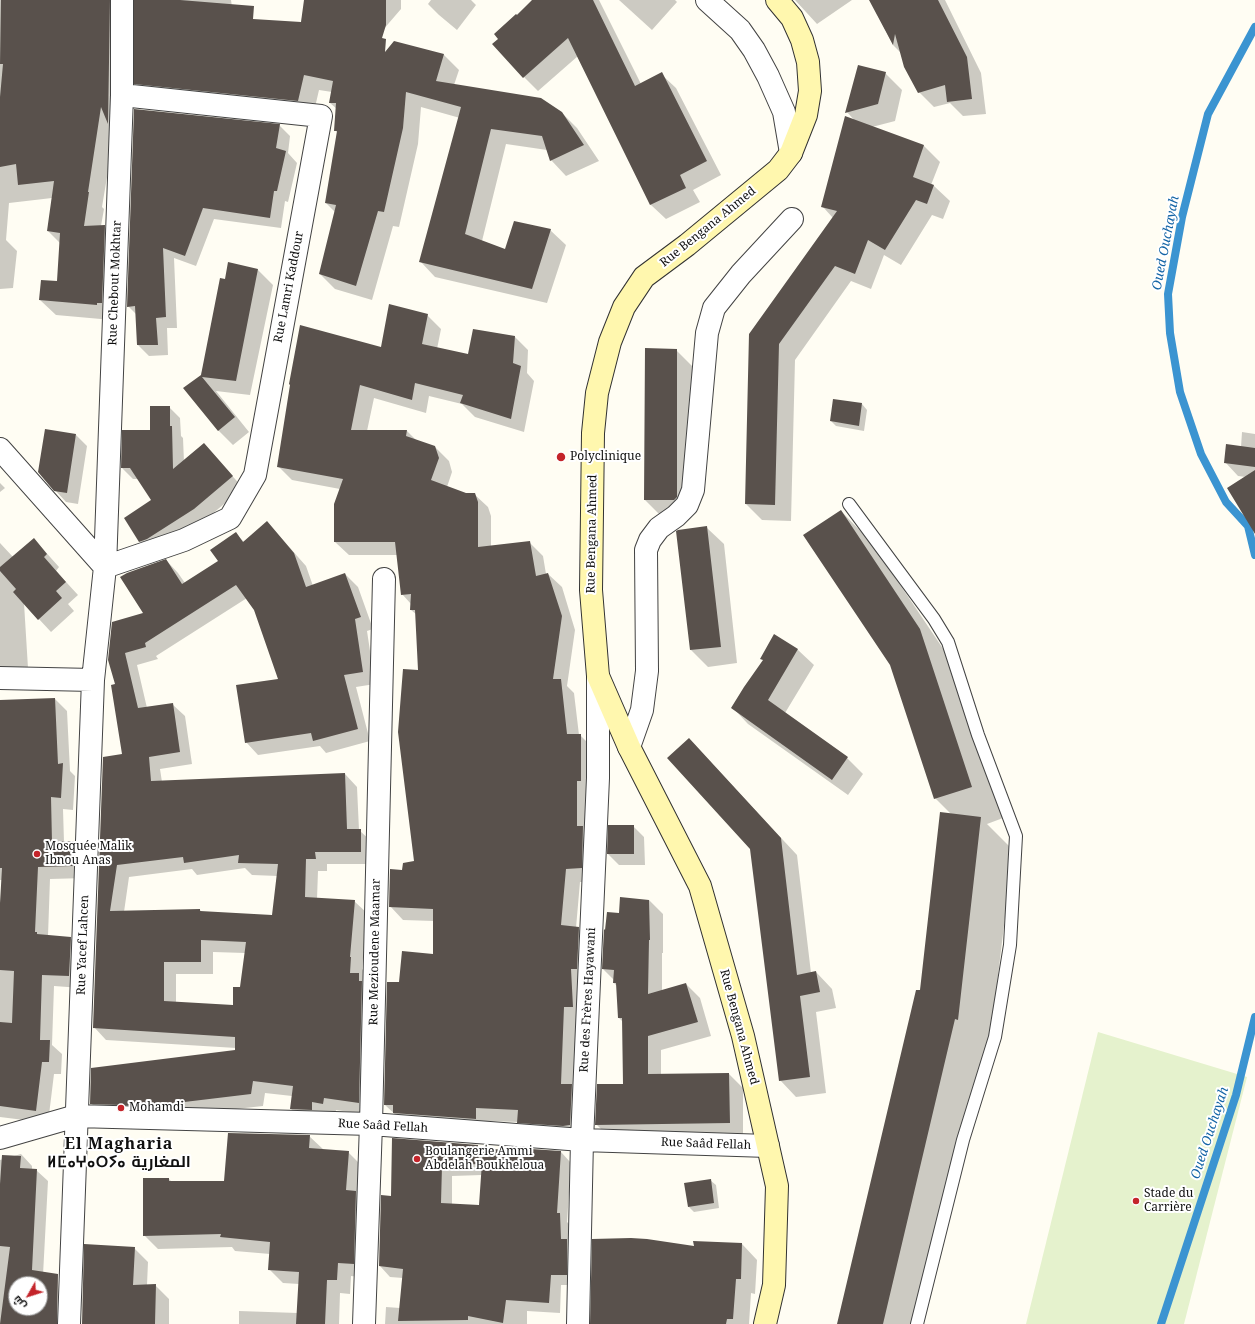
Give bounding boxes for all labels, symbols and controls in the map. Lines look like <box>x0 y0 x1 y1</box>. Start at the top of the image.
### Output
street label: Rue Bengana Ahmed <box>657 184 759 270</box>
water label: Oued Ouchayah <box>1149 195 1183 291</box>
street label: Rue Chebout Mokhtar <box>106 220 124 346</box>
street label: Rue Lamri Kaddour <box>271 230 307 344</box>
place label: Polyclinique <box>570 450 641 464</box>
marker: Polyclinique <box>555 451 567 463</box>
street label: Rue Bengana Ahmed <box>584 474 600 594</box>
place label: Mosquée Malik Ibnou Anas <box>45 840 132 868</box>
marker: Mosquée Malik Ibnou Anas <box>32 849 42 859</box>
street label: Rue Mezioudene Maamar <box>367 878 383 1026</box>
street label: Rue Yacef Lahcen <box>74 895 92 995</box>
street label: Rue des Frères Hayawani <box>577 927 599 1073</box>
street label: Rue Bengana Ahmed <box>717 968 761 1086</box>
water label: Oued Ouchayah <box>1188 1085 1232 1181</box>
place label: Mohamdi <box>129 1101 184 1115</box>
marker: Mohamdi <box>116 1103 126 1113</box>
street label: Rue Saâd Fellah <box>337 1116 429 1136</box>
district label: El Magharia ⵍⵎⴰⵖⴰⵔⵢⴰ المغارية <box>52 1134 186 1172</box>
street label: Rue Saâd Fellah <box>661 1135 751 1153</box>
place label: Boulangerie Ammi Abdelah Boukheloua <box>425 1145 544 1173</box>
marker: Boulangerie Ammi Abdelah Boukheloua <box>412 1154 422 1164</box>
place label: Stade du Carrière <box>1144 1187 1193 1215</box>
marker: Stade du Carrière <box>1131 1196 1141 1206</box>
north arrow <box>8 1276 48 1316</box>
text: ش <box>9 1293 29 1313</box>

